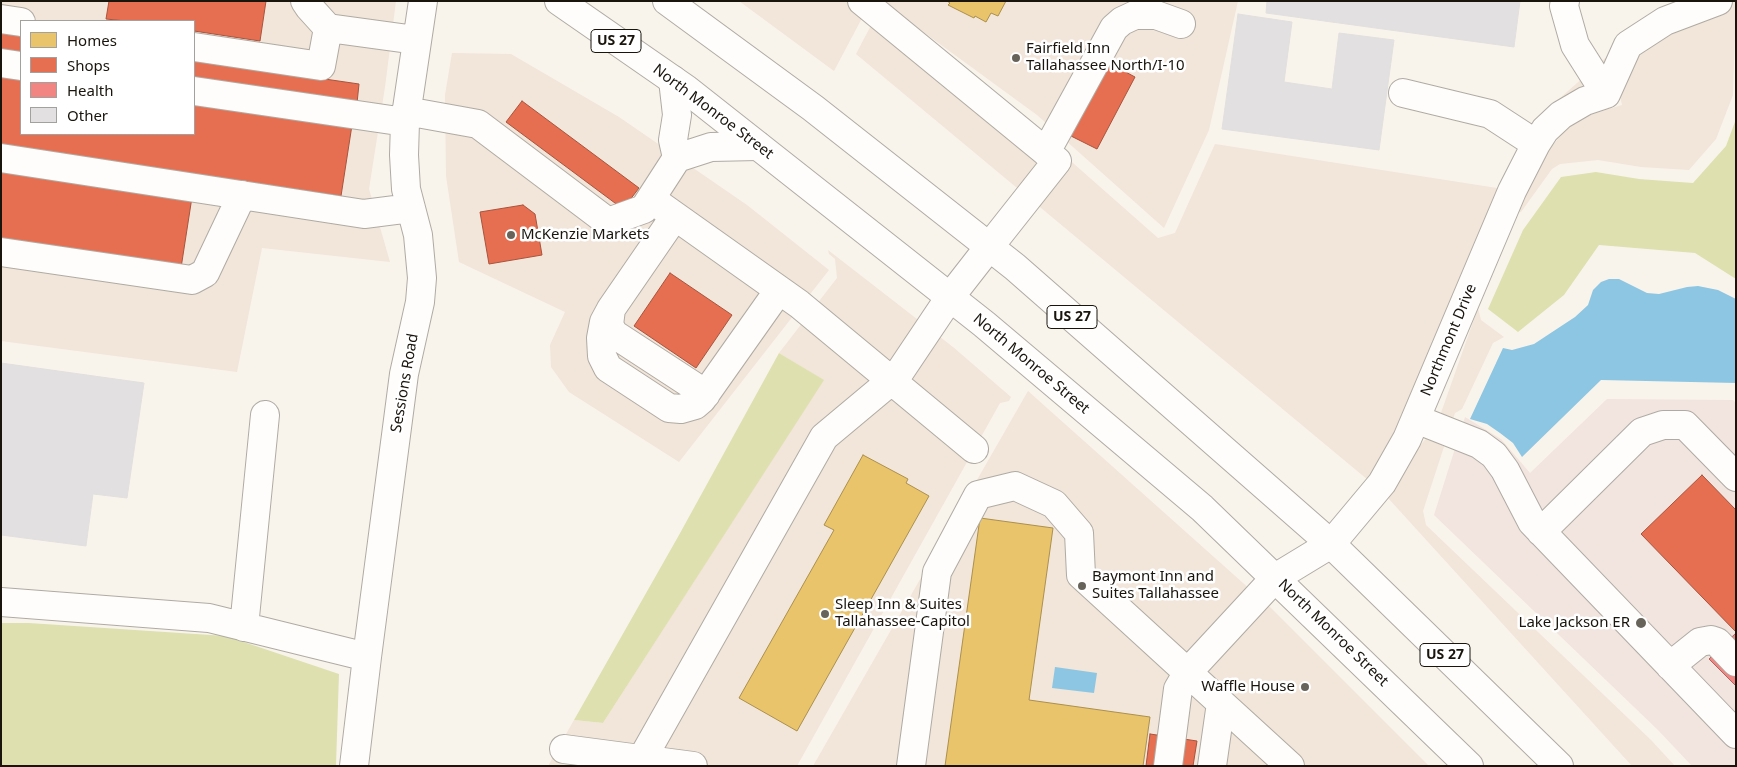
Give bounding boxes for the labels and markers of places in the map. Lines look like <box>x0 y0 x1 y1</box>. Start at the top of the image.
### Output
place label: Fairfield Inn Tallahassee North/I-10 <box>1026 40 1185 75</box>
marker: Fairfield Inn Tallahassee North/I-10 <box>1010 52 1022 64</box>
place label: McKenzie Markets <box>521 226 649 244</box>
marker: McKenzie Markets <box>505 229 517 241</box>
place label: Baymont Inn and Suites Tallahassee <box>1092 568 1219 603</box>
marker: Baymont Inn and Suites Tallahassee <box>1076 580 1088 592</box>
place label: Sleep Inn & Suites Tallahassee-Capitol <box>835 596 970 631</box>
marker: Sleep Inn & Suites Tallahassee-Capitol <box>819 608 831 620</box>
place label: Lake Jackson ER <box>1519 614 1630 632</box>
marker: Lake Jackson ER <box>1634 616 1648 630</box>
place label: Waffle House <box>1201 678 1295 696</box>
marker: Waffle House <box>1299 681 1311 693</box>

